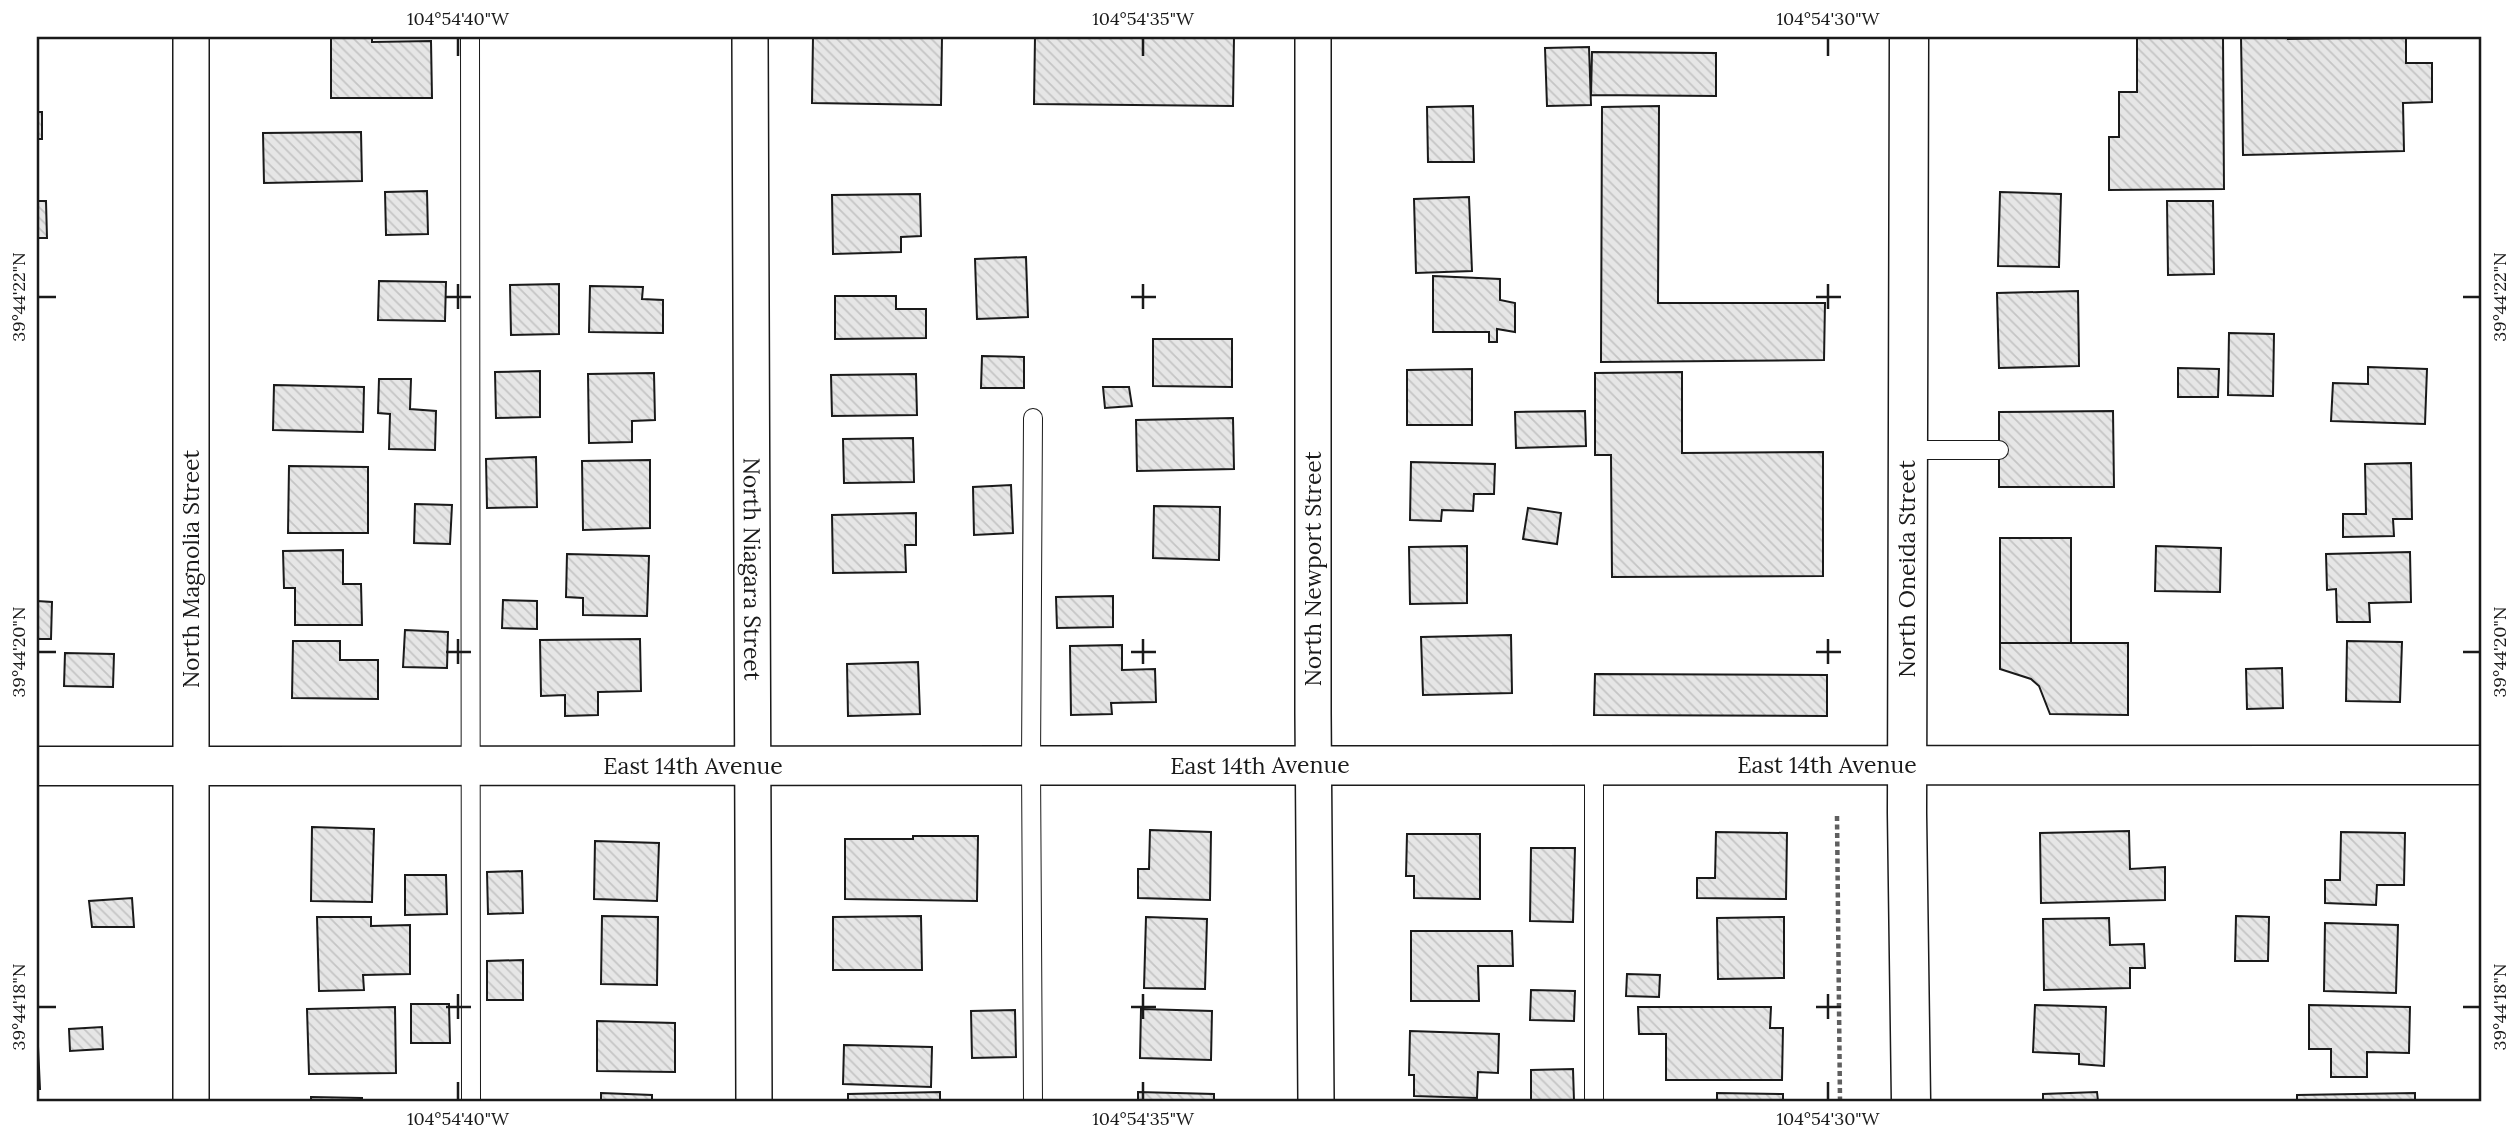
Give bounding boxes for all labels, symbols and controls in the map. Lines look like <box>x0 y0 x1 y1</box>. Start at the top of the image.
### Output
text: 104°54'40"W <box>407 7 510 30</box>
text: 104°54'35"W <box>1092 7 1195 30</box>
text: 104°54'30"W <box>1777 7 1881 30</box>
text: 39°44'22"N <box>7 252 30 342</box>
text: 39°44'22"N <box>2488 252 2511 342</box>
street label: North Magnolia Street <box>176 450 205 688</box>
street label: North Newport Street <box>1298 451 1327 687</box>
street label: North Niagara Street <box>738 457 767 681</box>
street label: North Oneida Street <box>1892 460 1921 678</box>
text: 39°44'20"N <box>7 607 30 697</box>
text: 39°44'20"N <box>2488 607 2511 697</box>
street label: East 14th Avenue <box>1170 750 1350 780</box>
street label: East 14th Avenue <box>1737 750 1917 779</box>
street label: East 14th Avenue <box>603 751 783 780</box>
text: 39°44'18"N <box>7 964 30 1050</box>
text: 39°44'18"N <box>2488 964 2511 1050</box>
text: 104°54'40"W <box>407 1107 510 1130</box>
text: 104°54'35"W <box>1092 1107 1195 1130</box>
text: 104°54'30"W <box>1777 1107 1881 1130</box>

